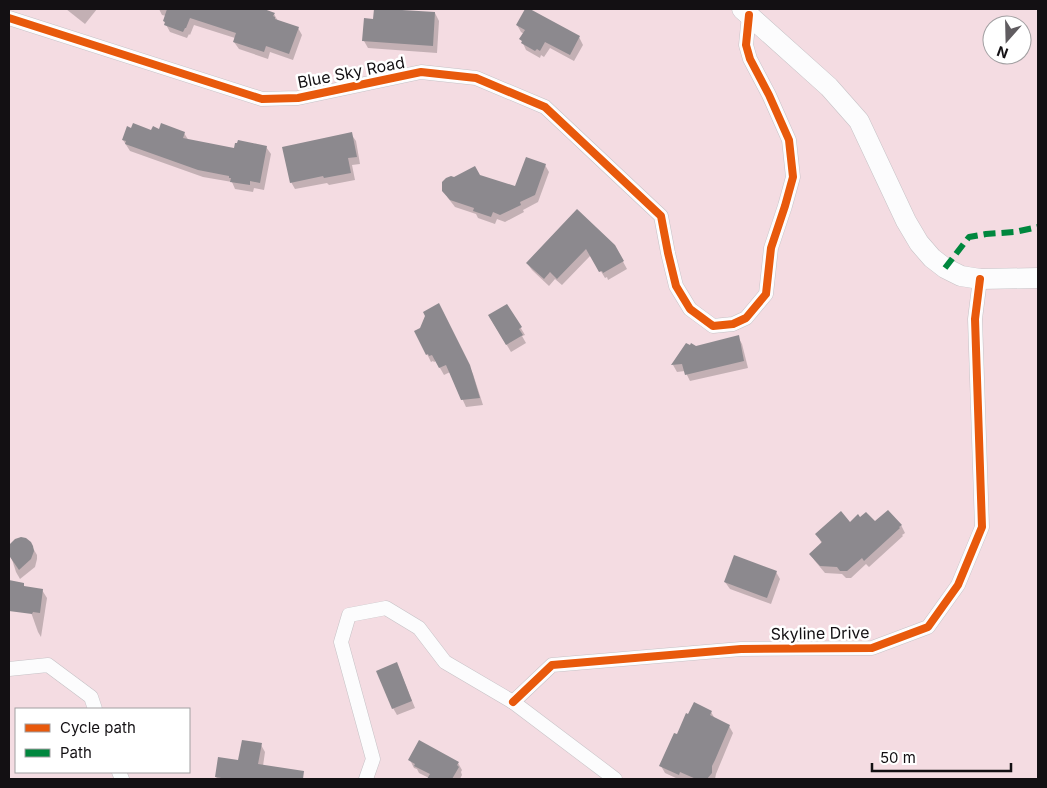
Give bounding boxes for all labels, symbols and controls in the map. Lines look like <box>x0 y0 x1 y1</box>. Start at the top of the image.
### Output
north arrow <box>982 15 1032 65</box>
text: N <box>994 43 1010 62</box>
street label: Blue Sky Road <box>296 52 406 92</box>
street label: Skyline Drive <box>770 622 870 644</box>
legend <box>15 708 190 773</box>
text: Cycle path <box>60 718 136 737</box>
scale bar <box>872 740 1011 772</box>
text: Path <box>60 743 92 762</box>
text: 50 m <box>880 748 916 767</box>

